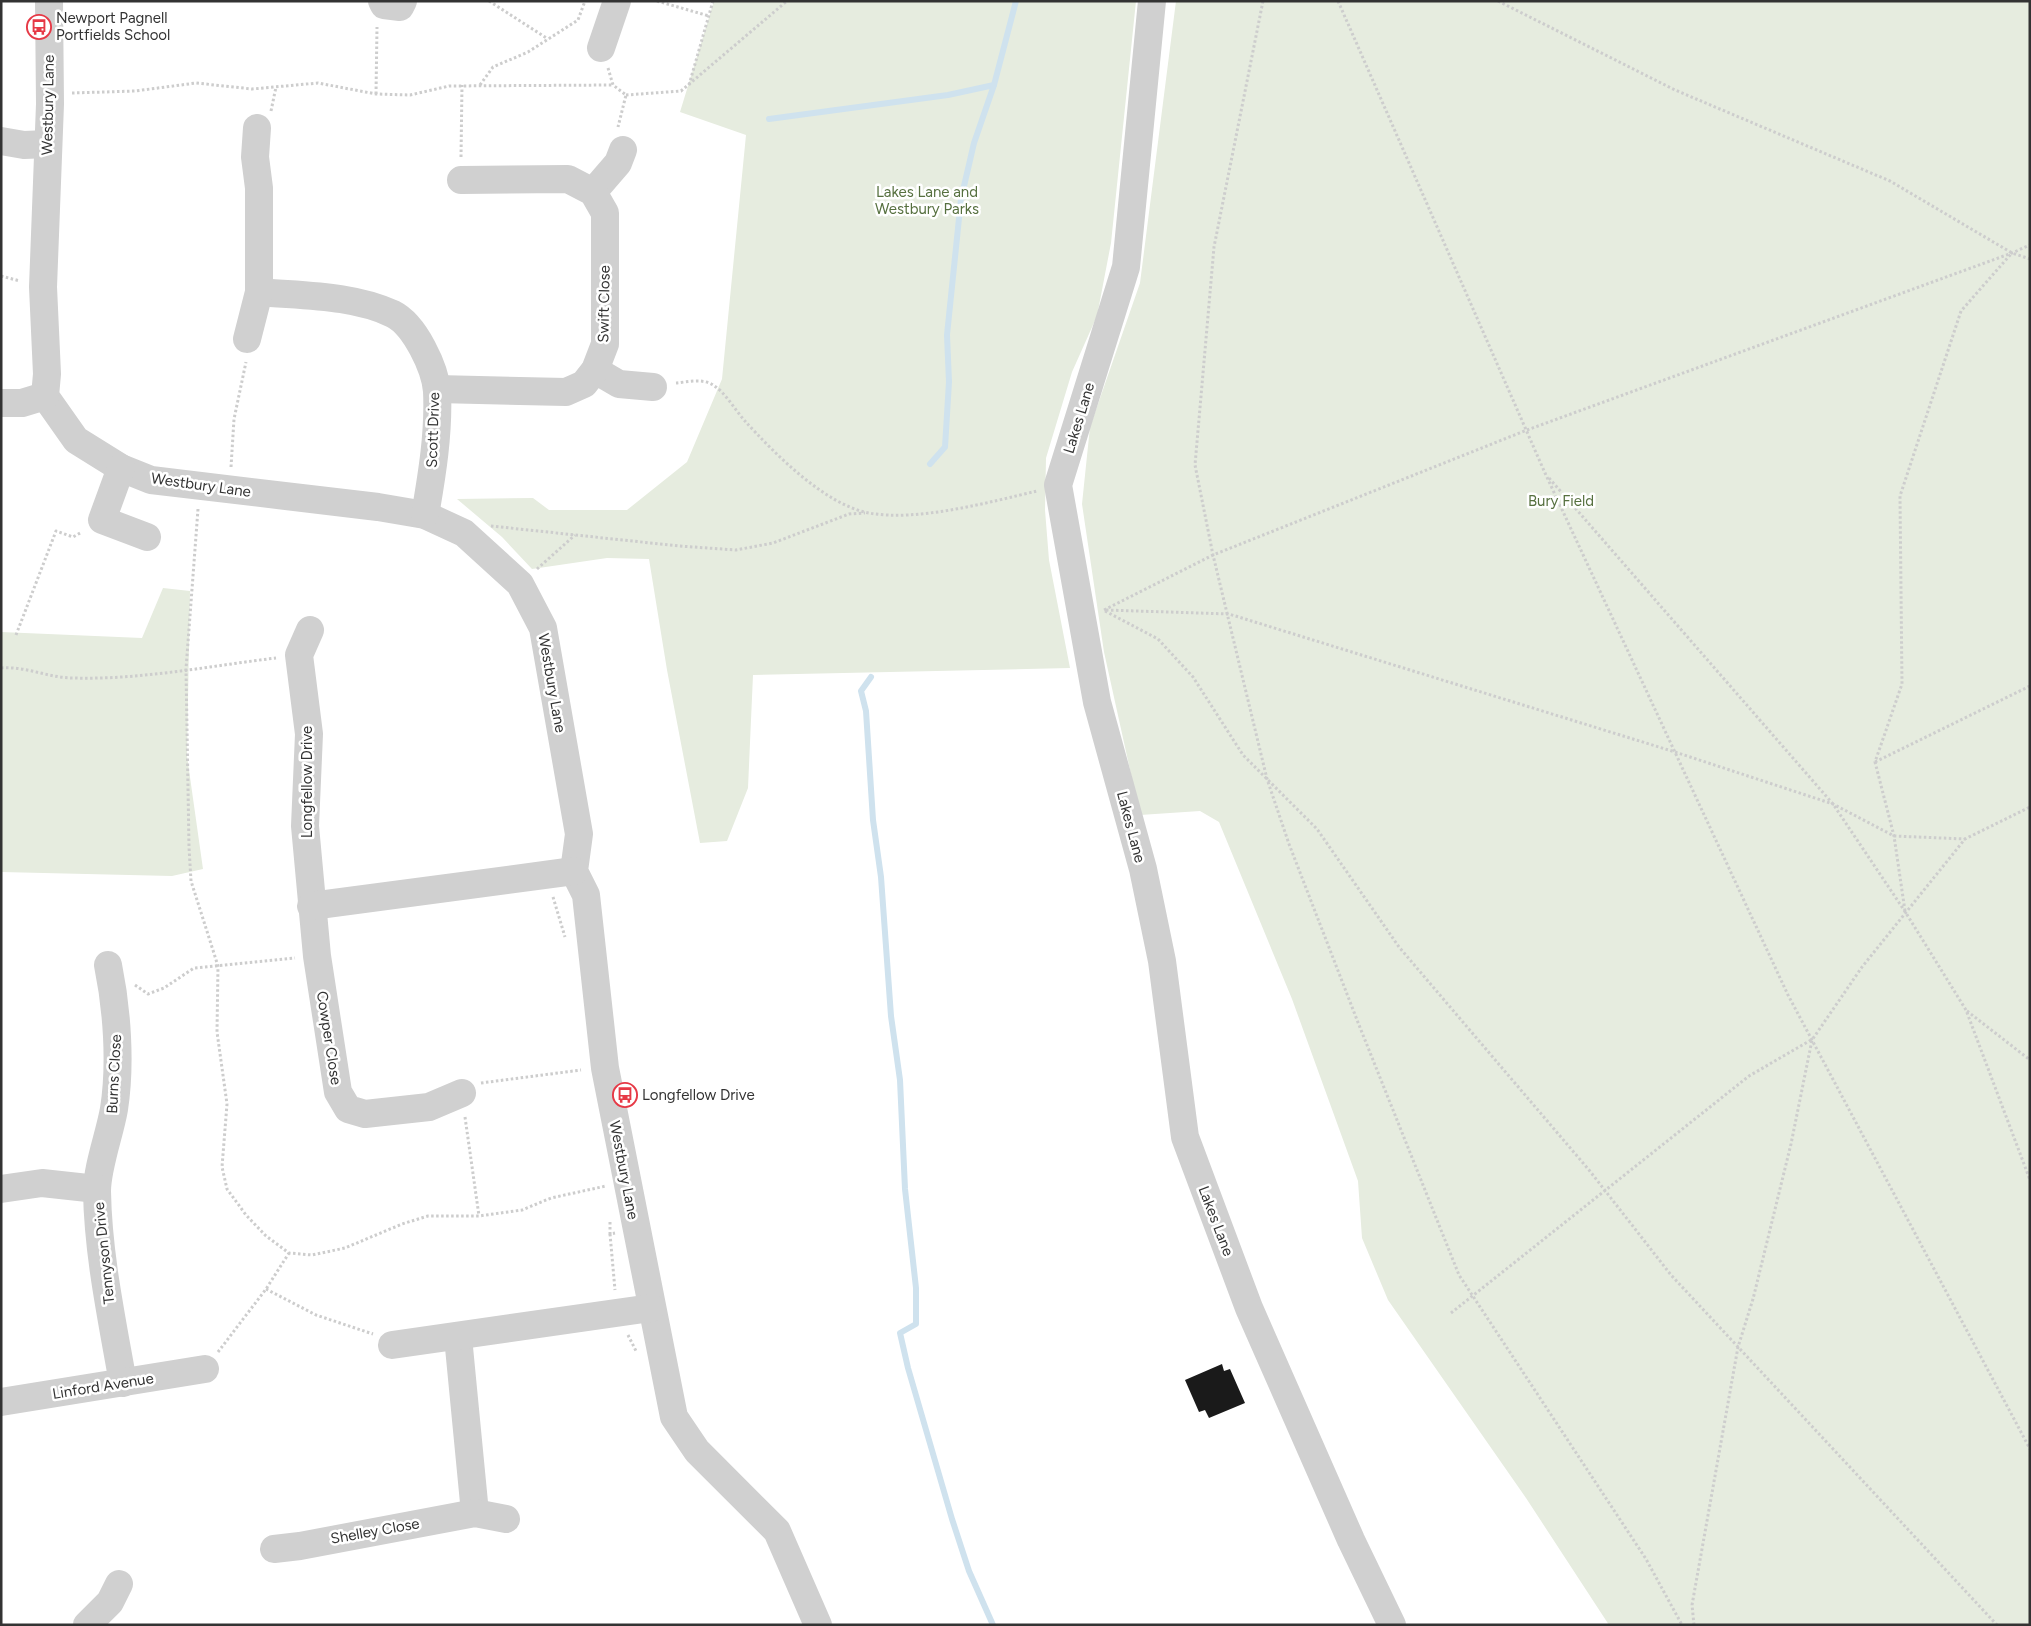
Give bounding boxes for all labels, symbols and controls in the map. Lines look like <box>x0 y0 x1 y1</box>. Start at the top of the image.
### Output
place label: Newport Pagnell Portfields School <box>56 9 170 44</box>
bus stop icon: Newport Pagnell Portfields School <box>26 14 52 40</box>
street label: Westbury Lane <box>38 55 58 155</box>
park label: Lakes Lane and Westbury Parks <box>875 183 979 218</box>
street label: Swift Close <box>594 265 614 343</box>
street label: Lakes Lane <box>1060 380 1098 456</box>
street label: Scott Drive <box>423 392 443 468</box>
street label: Westbury Lane <box>150 469 252 501</box>
park label: Bury Field <box>1528 492 1594 510</box>
street label: Westbury Lane <box>534 632 570 734</box>
street label: Longfellow Drive <box>298 726 316 838</box>
street label: Lakes Lane <box>1113 789 1149 865</box>
street label: Cowper Close <box>313 990 345 1086</box>
street label: Burns Close <box>103 1034 125 1114</box>
bus stop icon: Longfellow Drive <box>612 1082 638 1108</box>
place label: Longfellow Drive <box>642 1086 755 1104</box>
street label: Westbury Lane <box>606 1119 642 1221</box>
street label: Lakes Lane <box>1194 1183 1238 1259</box>
street label: Tennyson Drive <box>90 1201 118 1305</box>
street label: Linford Avenue <box>51 1369 155 1403</box>
street label: Shelley Close <box>329 1514 421 1548</box>

